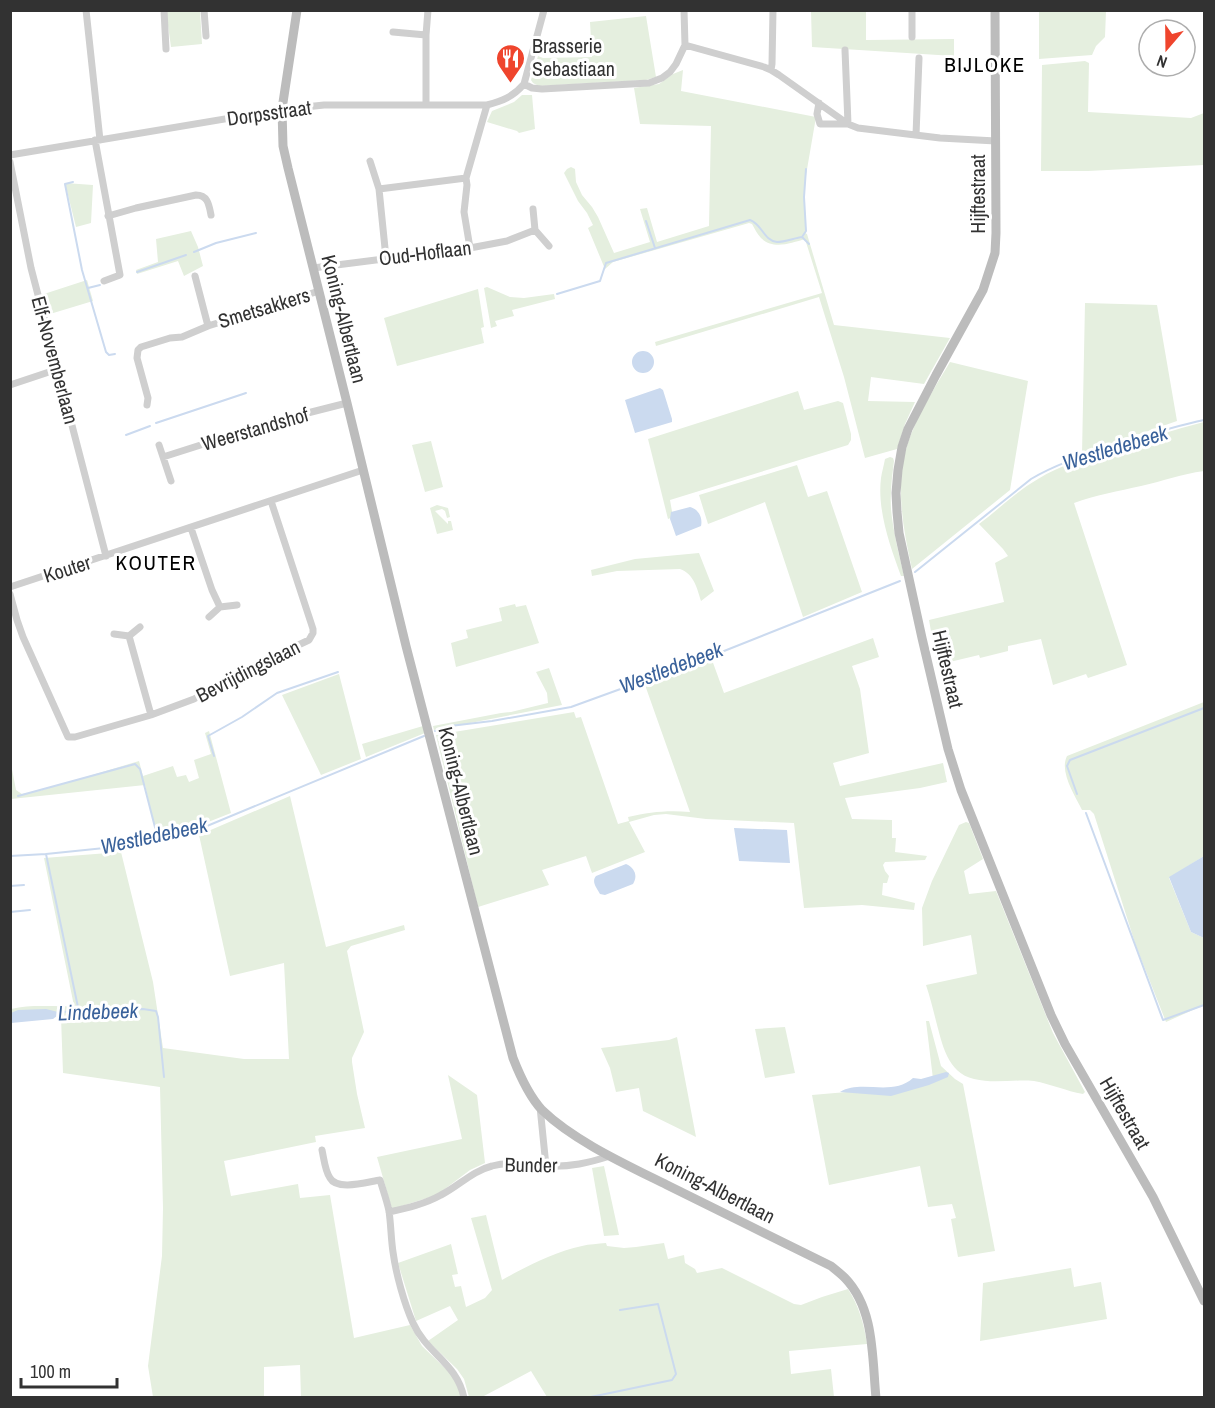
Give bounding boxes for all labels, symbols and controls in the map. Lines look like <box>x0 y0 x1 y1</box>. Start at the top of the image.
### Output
north arrow <box>1137 18 1197 78</box>
place label: Brasserie Sebastiaan <box>532 32 615 82</box>
restaurant icon: Brasserie Sebastiaan <box>495 42 527 84</box>
district label: BIJLOKE <box>944 50 1026 79</box>
text: N <box>1154 50 1170 74</box>
street label: Dorpsstraat <box>225 93 313 132</box>
street label: Hijftestraat <box>964 154 991 234</box>
street label: Oud-Hoflaan <box>377 233 473 272</box>
street label: Koning-Albertlaan <box>316 252 373 386</box>
street label: Smetsakkers <box>215 281 313 334</box>
street label: Elf-Novemberlaan <box>25 293 86 427</box>
street label: Weerstandshof <box>198 400 312 457</box>
water label: Westledebeek <box>1059 417 1172 477</box>
street label: Kouter <box>40 548 95 589</box>
district label: KOUTER <box>116 548 196 577</box>
street label: Hijftestraat <box>926 627 971 711</box>
street label: Bevrijdingslaan <box>191 633 304 708</box>
water label: Westledebeek <box>615 634 728 701</box>
street label: Koning-Albertlaan <box>433 724 490 858</box>
water label: Westledebeek <box>98 810 211 861</box>
water label: Lindebeek <box>57 996 140 1027</box>
street label: Hijftestraat <box>1094 1072 1157 1154</box>
street label: Koning-Albertlaan <box>651 1146 780 1229</box>
street label: Bunder <box>504 1151 558 1178</box>
scale bar <box>21 1351 117 1389</box>
text: 100 m <box>30 1359 71 1384</box>

